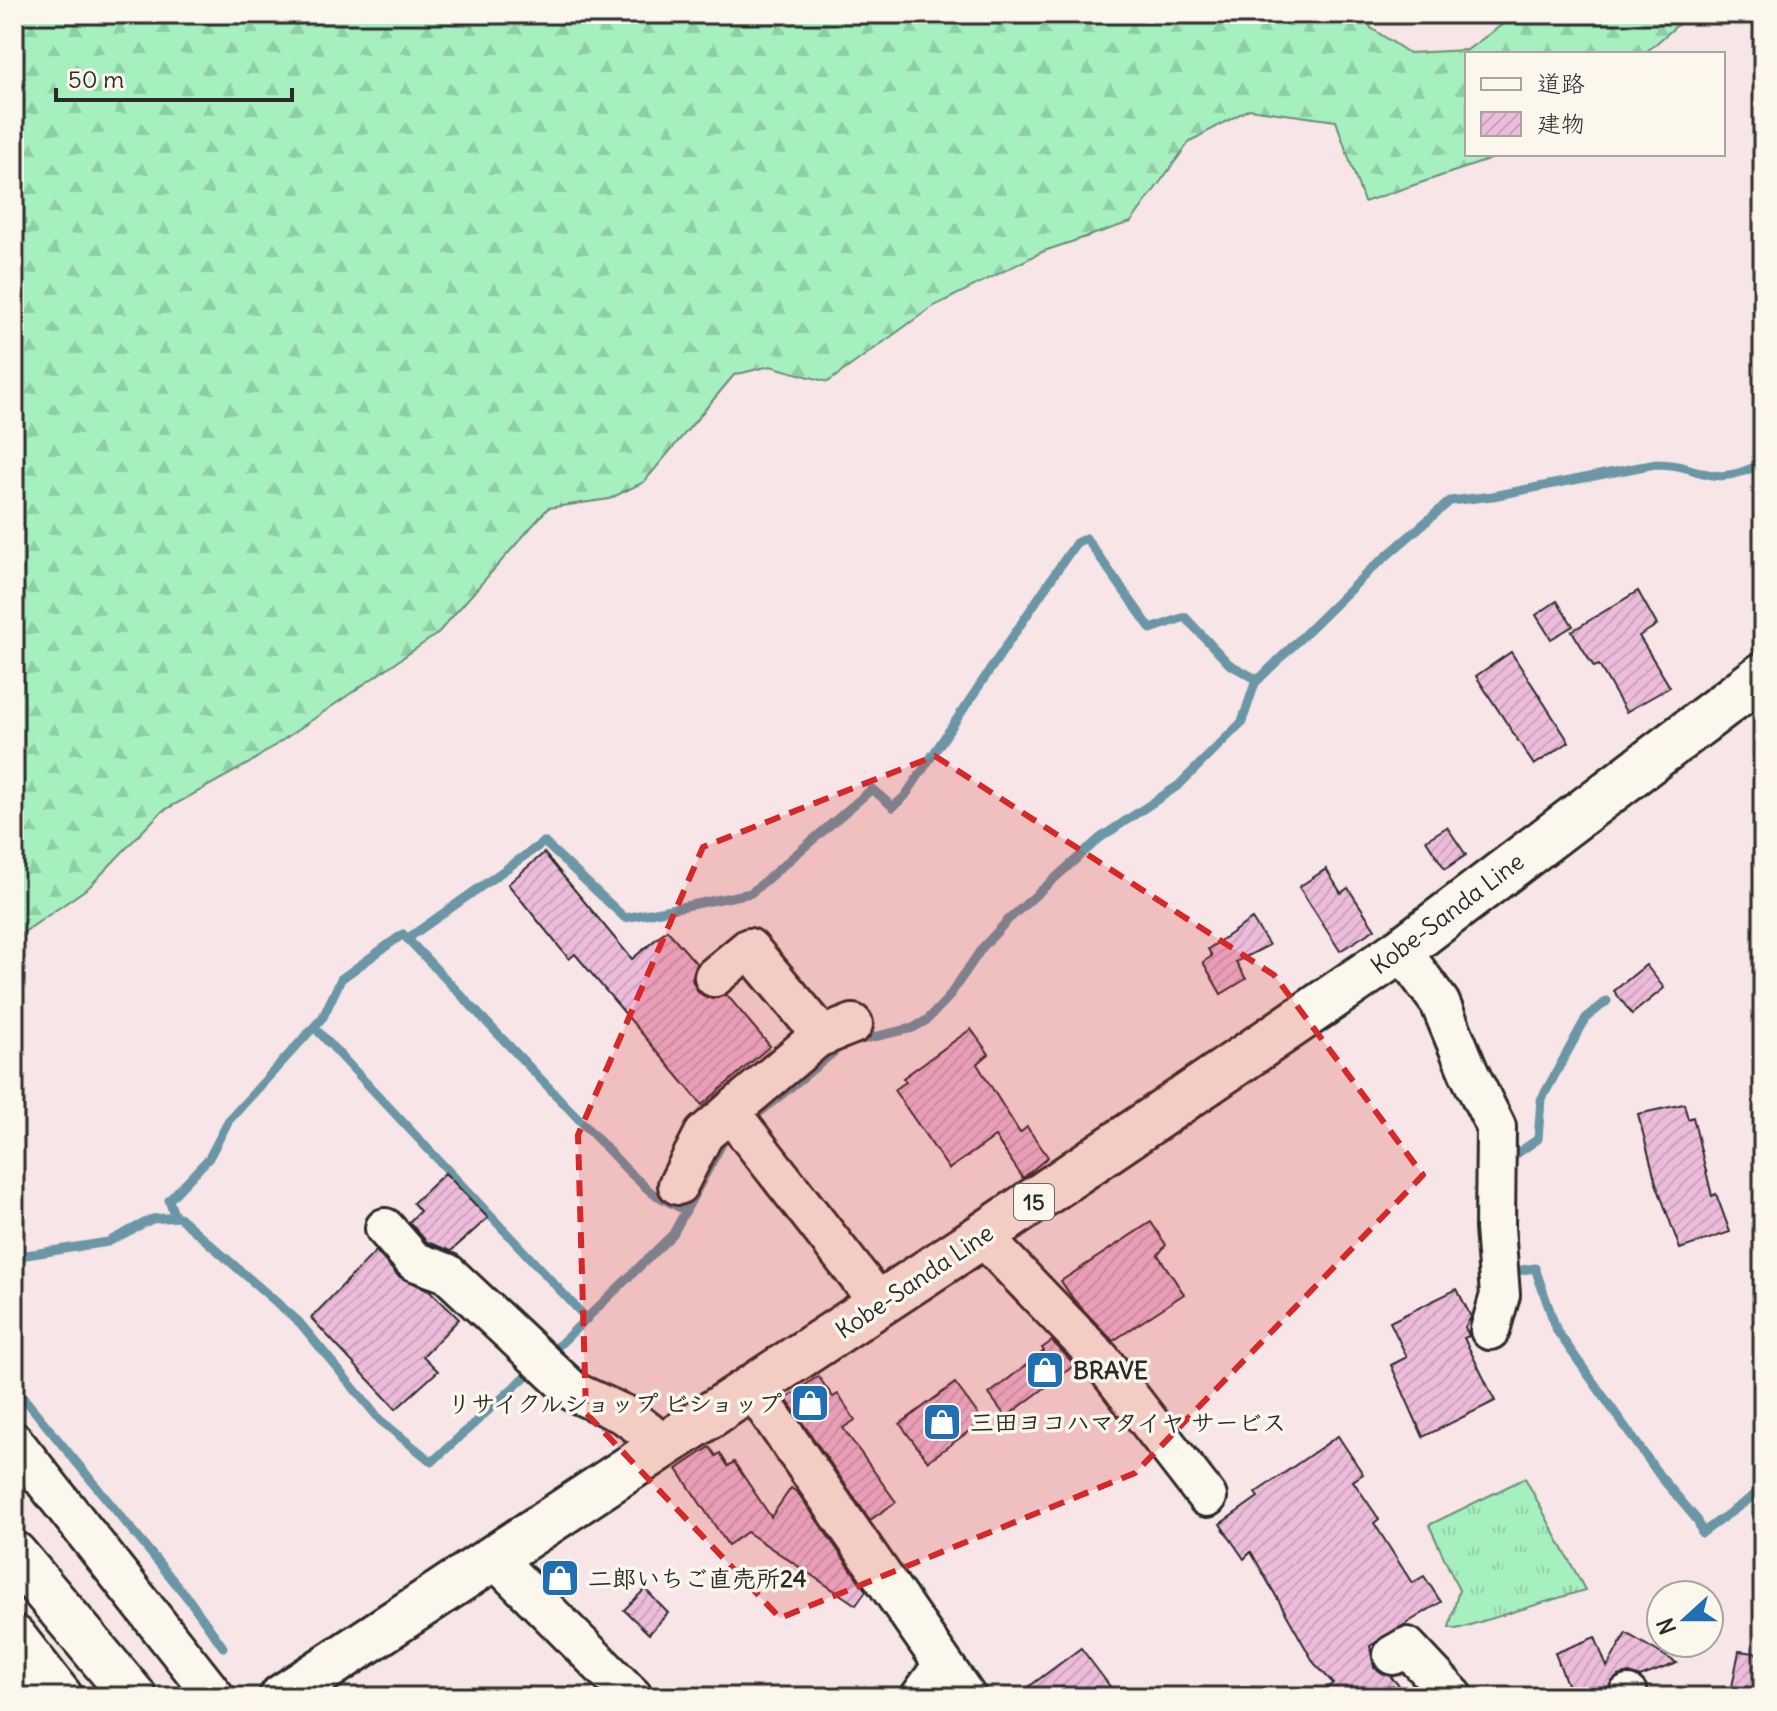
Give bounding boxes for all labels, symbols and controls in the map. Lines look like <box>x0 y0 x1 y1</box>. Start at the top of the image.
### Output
scale bar <box>56 52 292 102</box>
legend <box>1465 52 1725 156</box>
text: 50 m <box>68 64 124 94</box>
text: 道路 <box>1537 68 1585 98</box>
text: 建物 <box>1537 108 1585 138</box>
street label: Kobe-Sanda Line <box>1365 846 1529 980</box>
road number: 15 <box>1014 1184 1054 1220</box>
street label: Kobe-Sanda Line <box>830 1217 998 1345</box>
shop icon: BRAVE <box>1024 1349 1066 1391</box>
place label: BRAVE <box>1073 1355 1148 1385</box>
shop icon: リサイクルショップ ビショップ <box>789 1382 831 1424</box>
place label: リサイクルショップ ビショップ <box>447 1388 782 1418</box>
shop icon: 三田ヨコハマタイヤ サービス <box>921 1401 963 1443</box>
place label: 三田ヨコハマタイヤ サービス <box>970 1407 1286 1437</box>
shop icon: 二郎いちご直売所24 <box>539 1557 581 1599</box>
place label: 二郎いちご直売所24 <box>588 1563 807 1593</box>
north arrow <box>1645 1579 1725 1659</box>
text: N <box>1651 1614 1682 1638</box>

